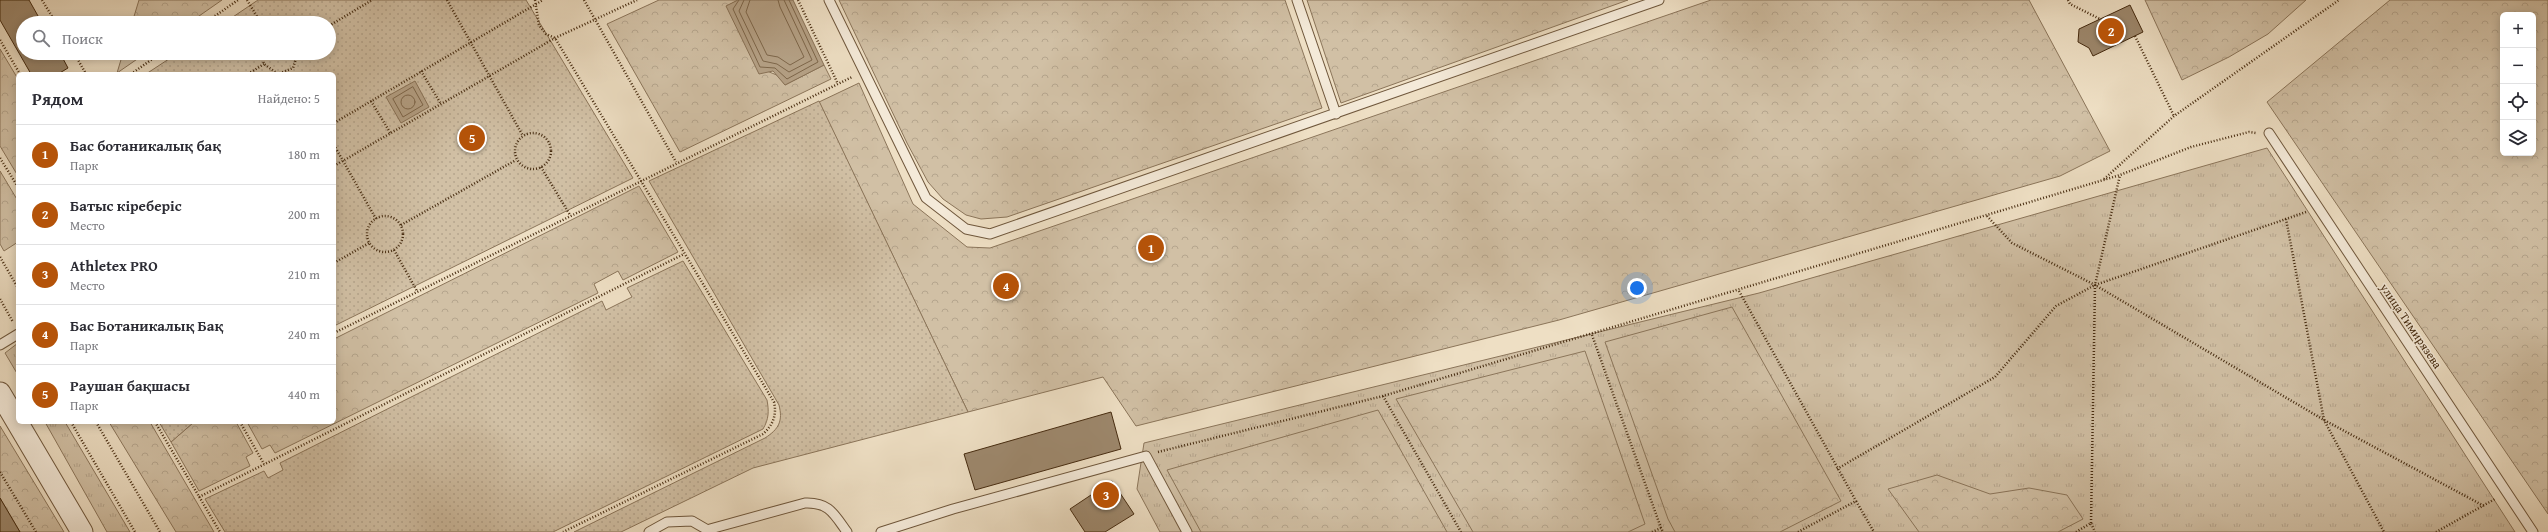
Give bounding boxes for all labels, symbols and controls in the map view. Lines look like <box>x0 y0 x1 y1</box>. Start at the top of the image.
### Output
map controls <box>2500 12 2536 156</box>
button: + <box>2500 12 2536 48</box>
search box <box>16 16 336 60</box>
pin: 2 <box>2098 16 2124 46</box>
icon: search <box>30 27 52 49</box>
text: Поиск <box>62 28 103 49</box>
button: − <box>2500 48 2536 84</box>
button: locate <box>2500 84 2536 120</box>
text: Рядом <box>32 86 83 111</box>
text: Найдено: 5 <box>258 89 320 108</box>
button: layers <box>2500 120 2536 156</box>
pin: 5 <box>459 123 485 153</box>
text: Бас ботаникалық бақ <box>70 135 221 156</box>
text: 1 <box>42 145 48 164</box>
text: 180 m <box>288 145 320 164</box>
text: Парк <box>70 156 98 175</box>
text: Батыс кіреберіс <box>70 195 182 216</box>
text: 2 <box>42 205 48 224</box>
text: 200 m <box>288 205 320 224</box>
text: Место <box>70 216 105 235</box>
pin: 1 <box>1138 233 1164 263</box>
text: Athletex PRO <box>70 255 158 276</box>
text: 3 <box>42 265 48 284</box>
text: 210 m <box>288 265 320 284</box>
pin: 4 <box>993 271 1019 301</box>
text: Место <box>70 276 105 295</box>
your location <box>1627 278 1647 298</box>
street label: улица Тимирязева <box>2376 279 2446 372</box>
text: Бас Ботаникалық Бақ <box>70 315 223 336</box>
text: 4 <box>42 325 48 344</box>
text: 240 m <box>288 325 320 344</box>
text: Парк <box>70 336 98 355</box>
text: Раушан бақшасы <box>70 375 190 396</box>
text: 5 <box>42 385 48 404</box>
text: 440 m <box>288 385 320 404</box>
text: Парк <box>70 396 98 415</box>
pin: 3 <box>1093 480 1119 510</box>

